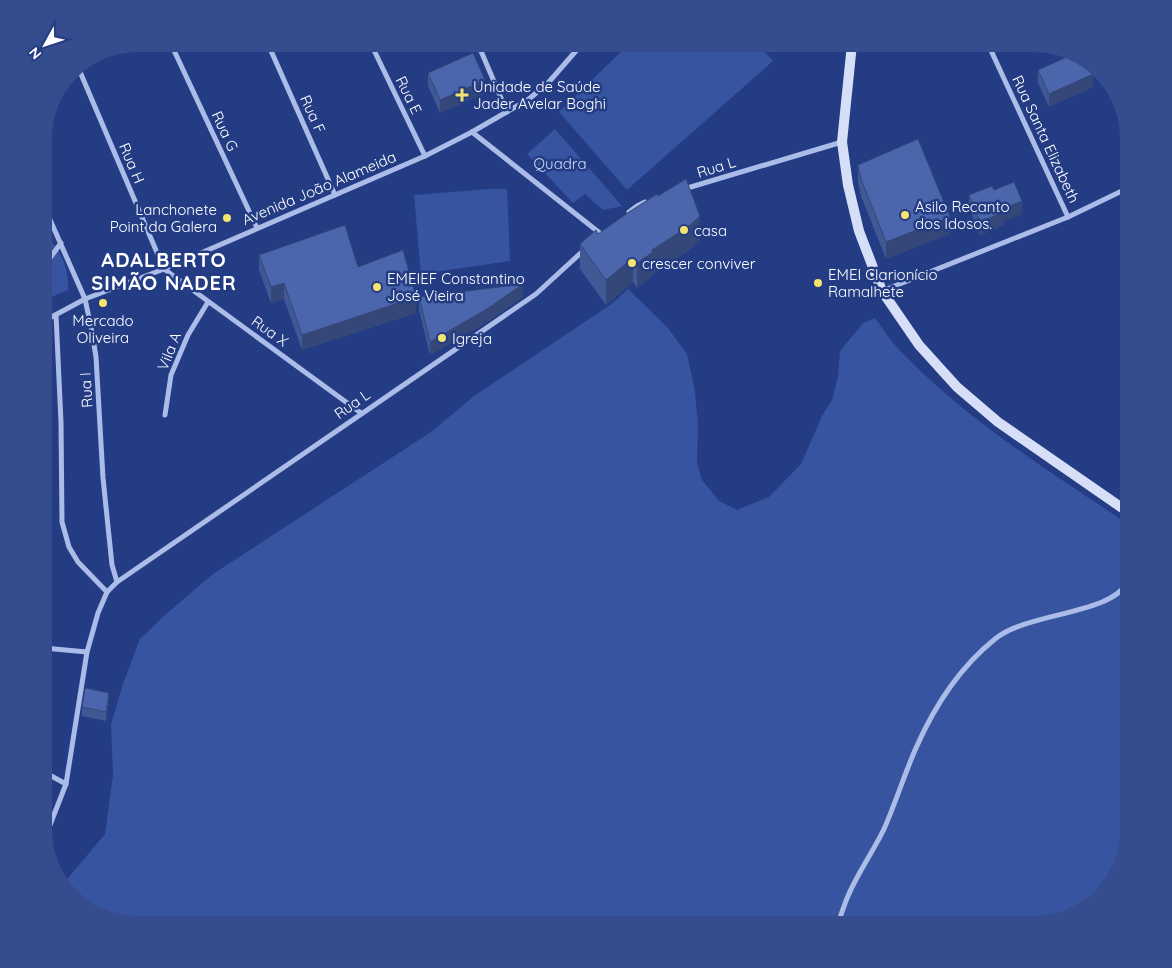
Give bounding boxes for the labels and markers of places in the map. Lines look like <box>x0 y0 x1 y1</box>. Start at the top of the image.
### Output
place label: Unidade de Saúde Jader Avelar Boghi <box>473 77 606 113</box>
marker: Unidade de Saúde Jader Avelar Boghi <box>455 88 469 102</box>
place label: Asilo Recanto dos Idosos. <box>915 197 1009 233</box>
place label: Lanchonete Point da Galera <box>110 200 217 236</box>
marker: Asilo Recanto dos Idosos. <box>899 209 911 221</box>
marker: Lanchonete Point da Galera <box>221 212 233 224</box>
place label: casa <box>694 221 727 240</box>
marker: casa <box>678 224 690 236</box>
place label: crescer conviver <box>642 254 756 273</box>
marker: crescer conviver <box>626 257 638 269</box>
place label: EMEI Clarionício Ramalhete <box>828 265 938 301</box>
place label: EMEIEF Constantino José Vieira <box>387 269 525 305</box>
marker: EMEI Clarionício Ramalhete <box>812 277 824 289</box>
marker: EMEIEF Constantino José Vieira <box>371 281 383 293</box>
marker: Mercado Oliveira <box>97 297 109 309</box>
place label: Mercado Oliveira <box>72 311 134 347</box>
place label: Igreja <box>452 329 492 348</box>
marker: Igreja <box>436 332 448 344</box>

